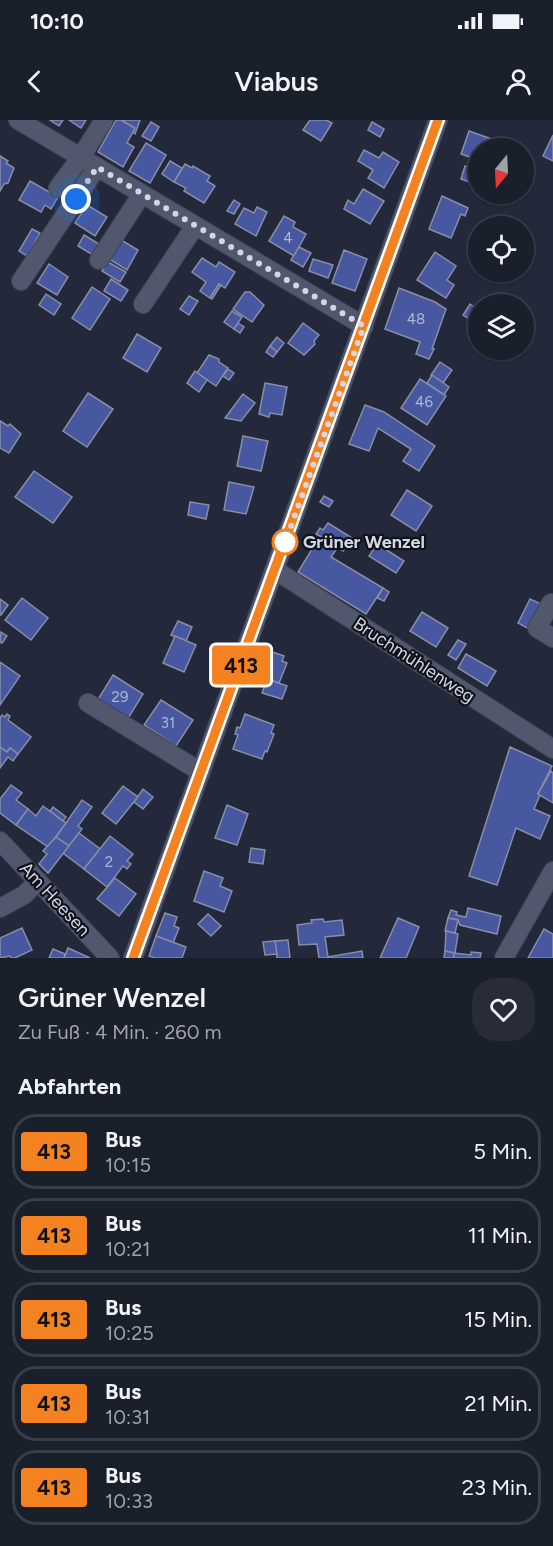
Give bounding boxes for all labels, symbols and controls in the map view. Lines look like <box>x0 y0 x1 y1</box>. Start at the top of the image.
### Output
text: 10:10 <box>30 8 84 35</box>
icon: back <box>18 65 51 98</box>
text: Viabus <box>235 65 318 98</box>
icon: person <box>502 65 535 98</box>
north arrow <box>468 138 534 204</box>
map controls <box>468 138 534 360</box>
your location <box>61 184 91 214</box>
button: locate <box>468 216 534 282</box>
house number: 4 <box>283 229 293 247</box>
button: layers <box>468 294 534 360</box>
house number: 48 <box>407 310 425 328</box>
house number: 46 <box>415 393 433 411</box>
marker: Grüner Wenzel <box>272 529 298 555</box>
place label: Grüner Wenzel <box>303 531 425 553</box>
street label: Bruchmühlenweg <box>349 613 479 707</box>
line badge: 413 <box>206 646 276 684</box>
text: 413 <box>224 653 258 678</box>
house number: 29 <box>112 688 128 706</box>
house number: 31 <box>161 714 175 732</box>
house number: 2 <box>105 853 113 871</box>
street label: Am Heesen <box>15 857 95 941</box>
button: heart <box>472 978 535 1041</box>
text: Grüner Wenzel <box>18 980 206 1014</box>
text: Zu Fuß · 4 Min. · 260 m <box>18 1020 221 1044</box>
text: Abfahrten <box>18 1073 121 1100</box>
text: Bus <box>105 1126 141 1153</box>
text: 5 Min. <box>473 1138 532 1165</box>
text: 413 <box>37 1139 71 1164</box>
text: 10:15 <box>105 1153 151 1177</box>
text: Bus <box>105 1210 141 1237</box>
text: 11 Min. <box>468 1222 532 1249</box>
text: 413 <box>37 1223 71 1248</box>
text: 10:21 <box>105 1237 151 1261</box>
text: Bus <box>105 1294 141 1321</box>
text: 15 Min. <box>464 1306 532 1333</box>
text: 413 <box>37 1307 71 1332</box>
text: 10:25 <box>105 1321 154 1345</box>
text: Bus <box>105 1378 141 1405</box>
text: 21 Min. <box>465 1390 532 1417</box>
text: 413 <box>37 1391 71 1416</box>
text: 10:31 <box>105 1405 150 1429</box>
text: Bus <box>105 1462 141 1489</box>
text: 23 Min. <box>462 1474 532 1501</box>
text: 413 <box>37 1475 71 1500</box>
text: 10:33 <box>105 1489 153 1513</box>

